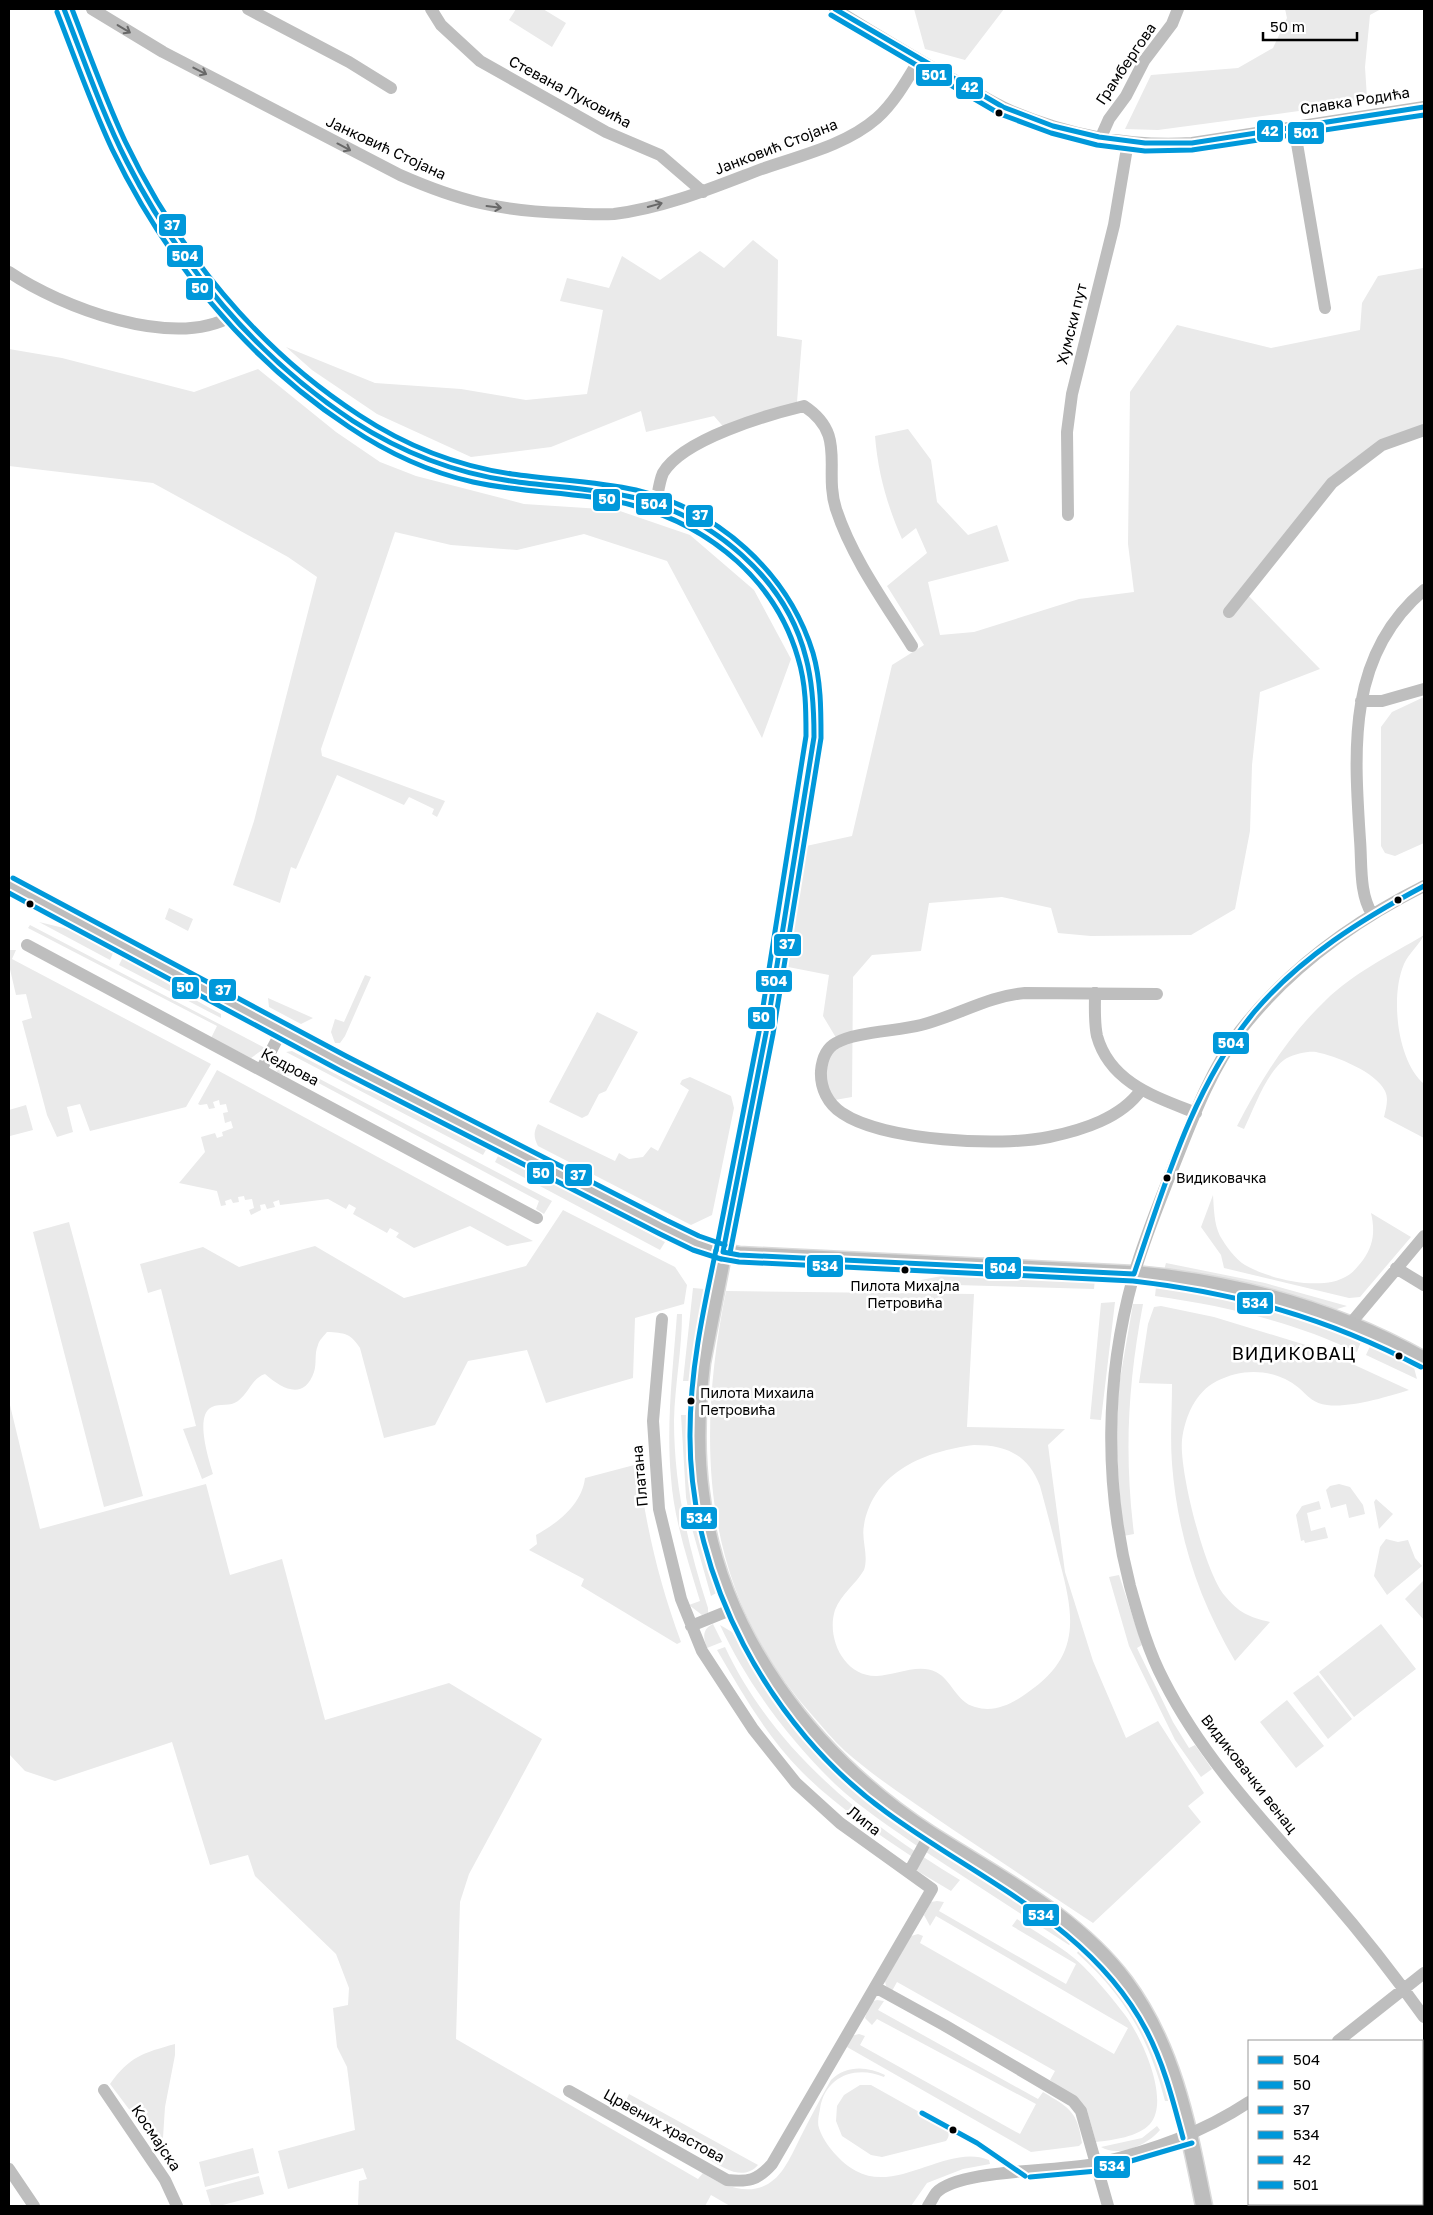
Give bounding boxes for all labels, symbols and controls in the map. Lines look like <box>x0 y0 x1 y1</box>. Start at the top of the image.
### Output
scale bar <box>1263 10 1357 42</box>
text: 50 m <box>1270 17 1305 35</box>
street label: Грамбергова <box>1091 19 1159 108</box>
one-way arrow <box>117 25 131 35</box>
street label: Стевана Луковића <box>506 51 635 131</box>
line badge: 501 <box>915 63 953 87</box>
text: 501 <box>922 66 946 83</box>
one-way arrow <box>192 67 207 76</box>
line badge: 42 <box>955 76 984 100</box>
text: 42 <box>961 78 979 95</box>
street label: Славка Родића <box>1299 82 1411 118</box>
unlabelled marker <box>994 108 1004 118</box>
street label: Јанковић Стојана <box>323 111 449 183</box>
street label: Јанковић Стојана <box>712 114 840 178</box>
line badge: 42 <box>1256 119 1284 143</box>
line badge: 501 <box>1287 121 1325 145</box>
text: 42 <box>1261 122 1279 139</box>
text: 501 <box>1294 124 1318 141</box>
one-way arrow <box>336 143 351 152</box>
one-way arrow <box>647 200 663 209</box>
one-way arrow <box>486 202 502 212</box>
line badge: 37 <box>158 213 187 237</box>
text: 37 <box>164 216 180 233</box>
line badge: 504 <box>166 244 204 268</box>
text: 504 <box>172 247 198 264</box>
line badge: 50 <box>185 277 214 301</box>
text: 50 <box>191 279 209 296</box>
street label: Хумски пут <box>1052 281 1090 366</box>
line badge: 50 <box>592 488 621 512</box>
text: 50 <box>598 490 616 507</box>
line badge: 504 <box>635 492 673 516</box>
text: 504 <box>641 495 667 512</box>
line badge: 37 <box>685 504 714 528</box>
text: 37 <box>692 506 708 523</box>
unlabelled marker <box>1393 895 1403 905</box>
unlabelled marker <box>25 899 35 909</box>
line badge: 37 <box>773 933 802 957</box>
text: 37 <box>779 935 795 952</box>
line badge: 504 <box>755 969 793 993</box>
text: 504 <box>761 972 787 989</box>
line badge: 50 <box>171 976 200 1000</box>
text: 50 <box>176 978 194 995</box>
line badge: 37 <box>208 978 237 1002</box>
text: 37 <box>215 981 231 998</box>
line badge: 50 <box>747 1006 776 1030</box>
text: 50 <box>752 1008 770 1025</box>
line badge: 504 <box>1212 1031 1250 1055</box>
text: 504 <box>1218 1034 1244 1051</box>
street label: Кедрова <box>258 1043 323 1089</box>
line badge: 50 <box>526 1161 555 1185</box>
line badge: 37 <box>564 1163 593 1187</box>
text: 50 <box>532 1164 550 1181</box>
text: 37 <box>570 1166 586 1183</box>
place label: Видиковачка <box>1176 1169 1267 1186</box>
marker: Видиковачка <box>1162 1173 1172 1183</box>
line badge: 534 <box>806 1254 844 1278</box>
line badge: 504 <box>984 1256 1022 1280</box>
text: 534 <box>812 1257 838 1274</box>
text: 504 <box>990 1259 1016 1276</box>
marker: Пилота Михајла Петровића <box>900 1265 910 1275</box>
place label: Пилота Михајла Петровића <box>850 1277 960 1311</box>
line badge: 534 <box>1236 1291 1274 1315</box>
text: 534 <box>1242 1294 1268 1311</box>
district label: ВИДИКОВАЦ <box>1232 1342 1356 1364</box>
unlabelled marker <box>1394 1351 1404 1361</box>
place label: Пилота Михаила Петровића <box>700 1384 814 1418</box>
marker: Пилота Михаила Петровића <box>686 1396 696 1406</box>
street label: Платана <box>627 1445 651 1508</box>
line badge: 534 <box>680 1506 718 1530</box>
text: 534 <box>686 1509 712 1526</box>
street label: Видиковачки венац <box>1198 1710 1302 1836</box>
street label: Липа <box>844 1802 885 1839</box>
line badge: 534 <box>1022 1903 1060 1927</box>
text: 534 <box>1028 1906 1054 1923</box>
legend <box>1248 2040 1423 2205</box>
text: 504 <box>1293 2050 1320 2068</box>
text: 50 <box>1293 2075 1311 2093</box>
street label: Црвених храстова <box>601 2084 728 2166</box>
text: 37 <box>1293 2100 1310 2118</box>
street label: Космајска <box>128 2101 185 2174</box>
unlabelled marker <box>948 2125 958 2135</box>
text: 534 <box>1293 2125 1320 2143</box>
text: 42 <box>1293 2150 1311 2168</box>
line badge: 534 <box>1093 2155 1131 2179</box>
text: 534 <box>1099 2157 1125 2174</box>
text: 501 <box>1293 2175 1318 2193</box>

